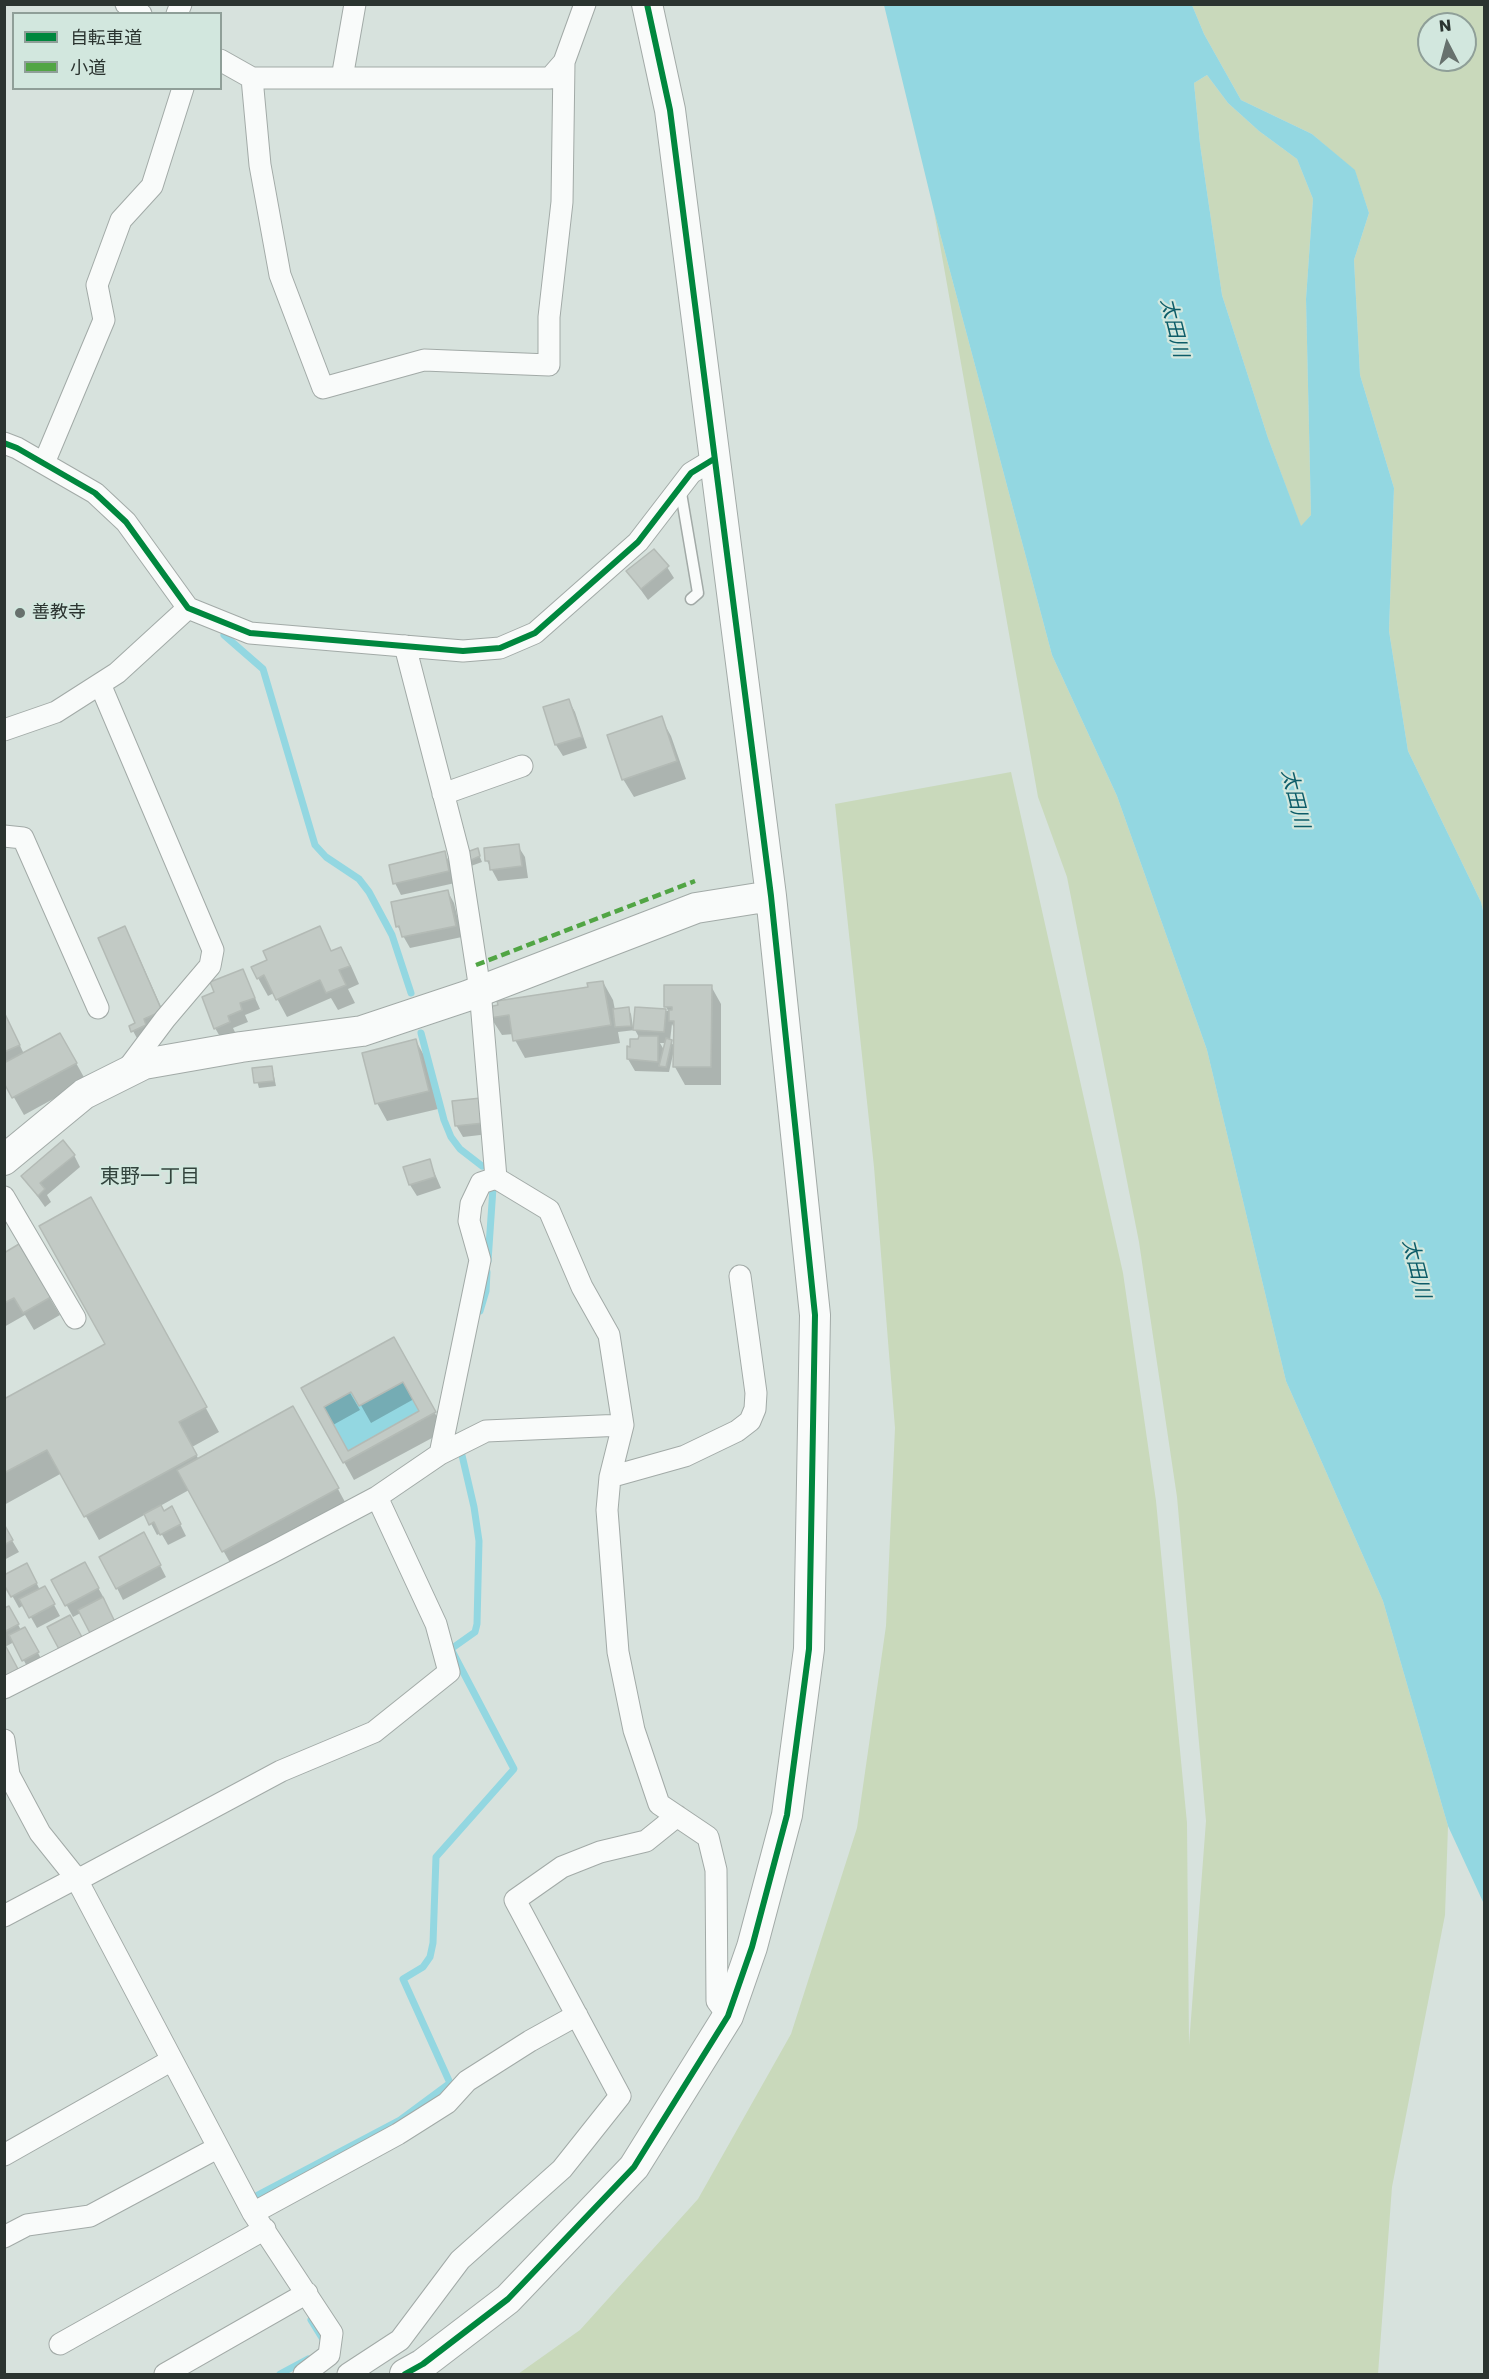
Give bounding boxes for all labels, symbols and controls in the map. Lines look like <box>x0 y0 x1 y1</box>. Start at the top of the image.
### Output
legend <box>12 12 222 90</box>
north arrow <box>1417 12 1477 72</box>
text: N <box>1438 14 1452 38</box>
text: 自転車道 <box>70 25 142 50</box>
text: 小道 <box>70 55 106 80</box>
water label: 太田川 <box>1154 296 1192 360</box>
place label: 善教寺 <box>32 602 86 624</box>
marker: 善教寺 <box>13 606 27 620</box>
water label: 太田川 <box>1275 767 1313 831</box>
district label: 東野一丁目 <box>100 1166 200 1190</box>
water label: 太田川 <box>1396 1237 1434 1301</box>

